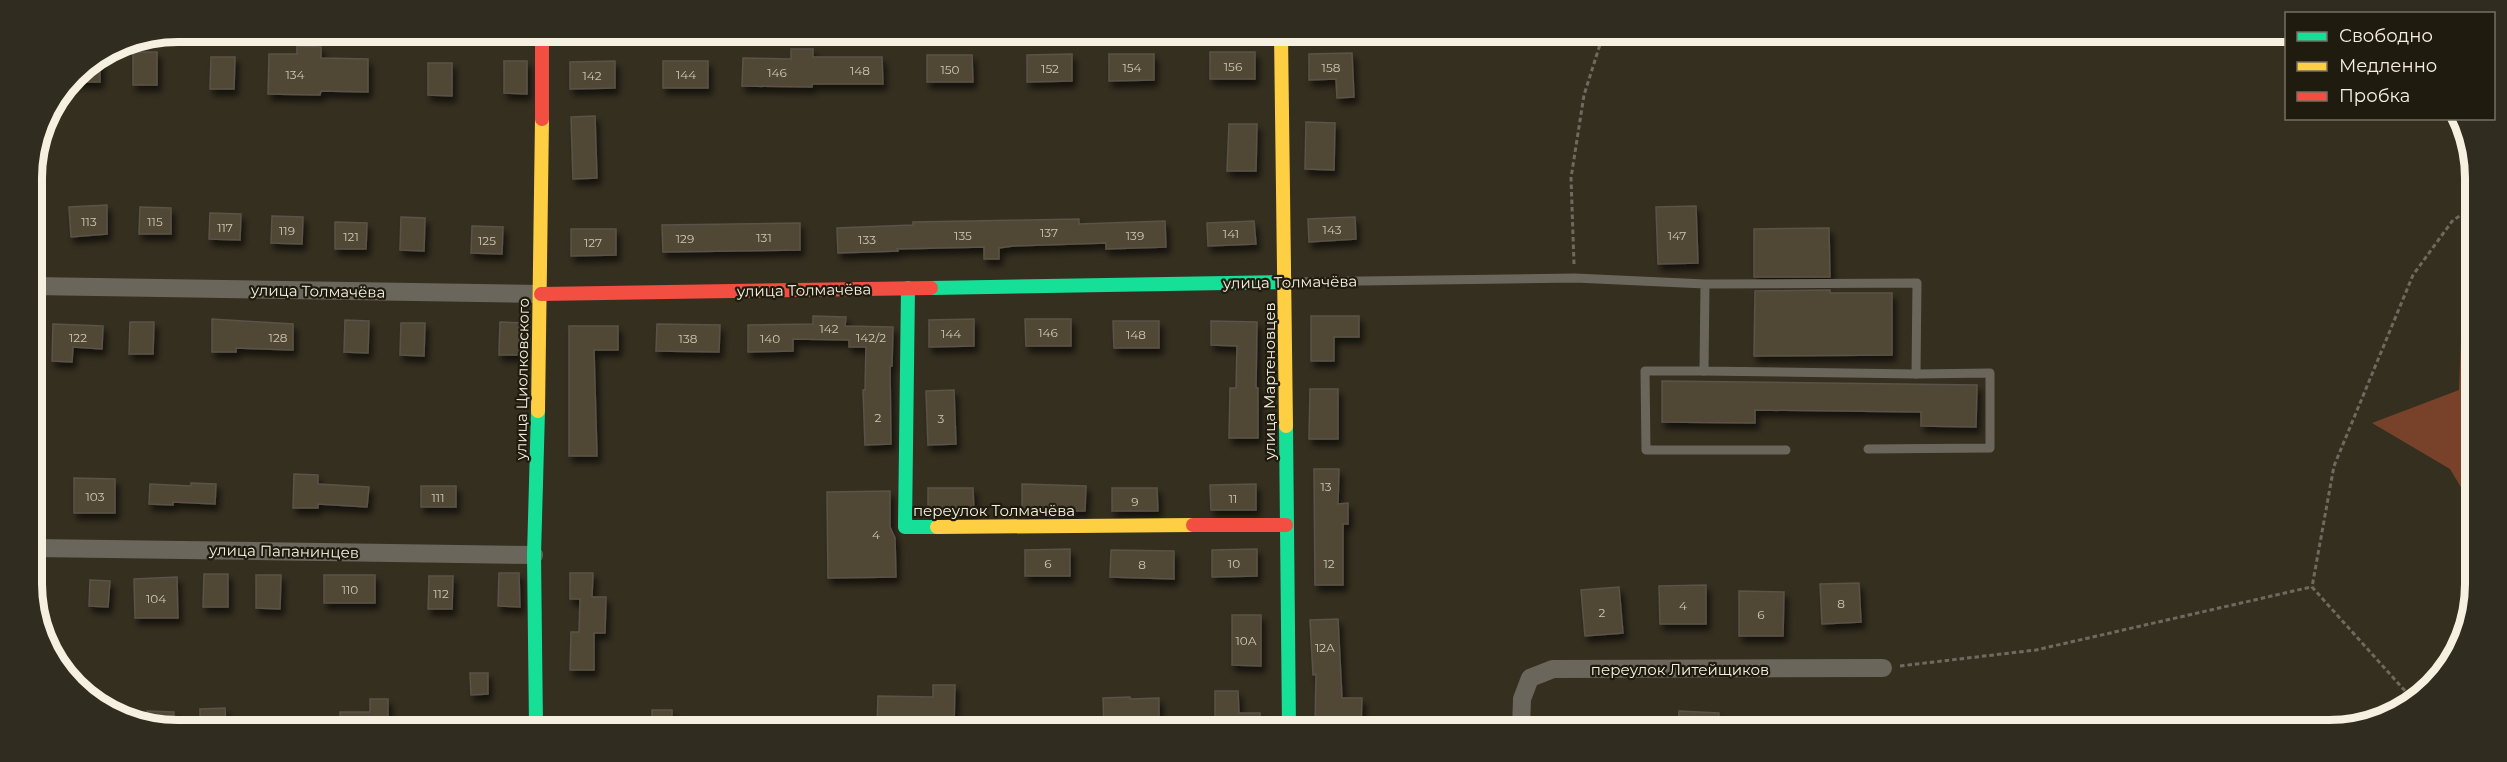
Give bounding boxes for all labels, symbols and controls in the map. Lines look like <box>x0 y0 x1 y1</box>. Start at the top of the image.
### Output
legend <box>2285 12 2495 120</box>
text: Свободно <box>2339 25 2433 47</box>
text: Медленно <box>2339 55 2437 77</box>
house number: 156 <box>1224 59 1242 74</box>
house number: 154 <box>1122 60 1142 75</box>
house number: 158 <box>1322 60 1341 75</box>
house number: 152 <box>1041 61 1059 76</box>
house number: 150 <box>940 62 960 77</box>
house number: 148 <box>850 63 870 78</box>
house number: 146 <box>767 65 787 80</box>
house number: 134 <box>285 67 305 82</box>
house number: 144 <box>676 67 696 82</box>
house number: 142 <box>582 68 602 83</box>
text: Пробка <box>2339 85 2410 107</box>
house number: 113 <box>81 214 97 229</box>
house number: 115 <box>147 214 163 229</box>
house number: 117 <box>217 220 233 235</box>
house number: 143 <box>1323 222 1342 237</box>
house number: 119 <box>279 223 295 238</box>
house number: 137 <box>1040 225 1058 240</box>
house number: 141 <box>1223 226 1239 241</box>
house number: 135 <box>954 228 972 243</box>
house number: 139 <box>1126 228 1144 243</box>
house number: 147 <box>1668 228 1686 243</box>
house number: 121 <box>343 229 359 244</box>
house number: 131 <box>756 230 772 245</box>
house number: 129 <box>676 231 694 246</box>
house number: 133 <box>858 232 876 247</box>
house number: 125 <box>478 233 496 248</box>
house number: 127 <box>584 235 602 250</box>
street label: улица Толмачёва <box>1222 271 1357 293</box>
street label: улица Толмачёва <box>736 279 871 301</box>
street label: улица Толмачёва <box>250 280 385 302</box>
street label: улица Циолковского <box>511 298 533 461</box>
street label: улица Мартеновцев <box>1260 302 1279 461</box>
house number: 142 <box>819 321 839 336</box>
house number: 146 <box>1038 325 1058 340</box>
house number: 144 <box>941 326 961 341</box>
house number: 148 <box>1126 327 1146 342</box>
house number: 122 <box>69 330 87 345</box>
house number: 128 <box>269 330 288 345</box>
house number: 142/2 <box>856 330 886 345</box>
house number: 138 <box>679 331 698 346</box>
house number: 140 <box>760 331 780 346</box>
house number: 2 <box>875 410 882 425</box>
house number: 3 <box>938 411 945 426</box>
house number: 13 <box>1320 479 1332 494</box>
house number: 103 <box>86 489 105 504</box>
house number: 111 <box>432 490 445 505</box>
house number: 11 <box>1229 491 1237 506</box>
house number: 9 <box>1131 494 1139 509</box>
street label: переулок Толмачёва <box>913 501 1075 520</box>
house number: 4 <box>872 527 880 542</box>
street label: улица Папанинцев <box>208 540 359 562</box>
house number: 6 <box>1044 556 1052 571</box>
house number: 10 <box>1228 556 1240 571</box>
house number: 12 <box>1323 556 1335 571</box>
house number: 8 <box>1138 557 1146 572</box>
house number: 110 <box>342 582 358 597</box>
house number: 112 <box>433 586 449 601</box>
house number: 104 <box>146 591 166 606</box>
house number: 8 <box>1837 596 1845 611</box>
house number: 4 <box>1679 598 1687 613</box>
house number: 2 <box>1599 605 1606 620</box>
house number: 6 <box>1757 607 1765 622</box>
house number: 10А <box>1235 633 1257 648</box>
house number: 12А <box>1315 640 1335 655</box>
street label: переулок Литейщиков <box>1591 660 1769 679</box>

